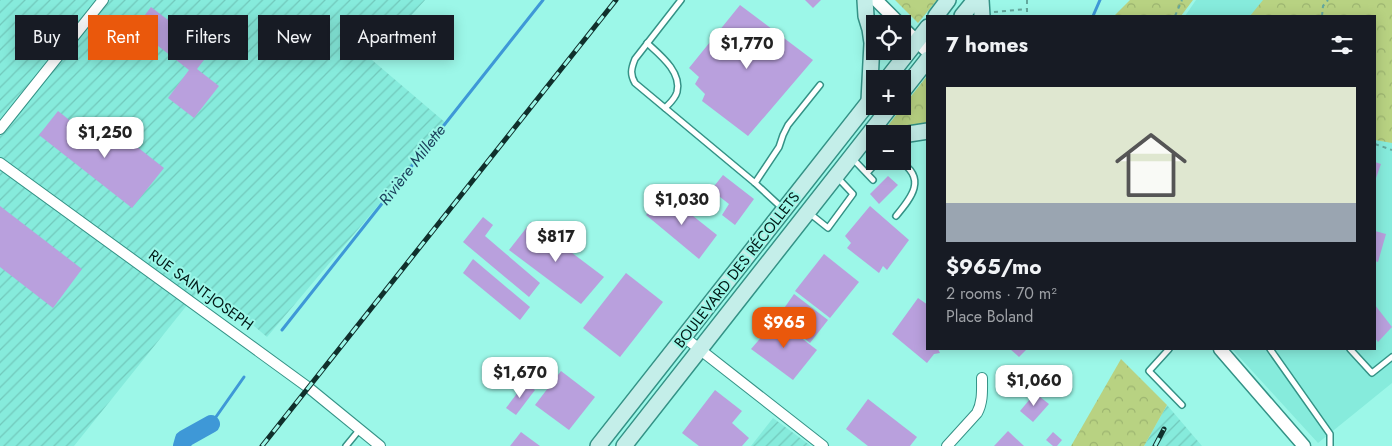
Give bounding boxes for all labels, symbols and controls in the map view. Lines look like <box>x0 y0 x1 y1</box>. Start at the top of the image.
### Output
chip: Buy <box>15 15 78 60</box>
chip: Rent <box>88 15 158 60</box>
chip: Filters <box>168 15 248 60</box>
chip: New <box>258 15 330 60</box>
chip: Apartment <box>340 15 454 60</box>
map controls <box>866 15 911 170</box>
button: locate <box>866 15 911 60</box>
pin: $1,770 <box>706 28 788 70</box>
text: 7 homes <box>946 30 1028 60</box>
icon: filters <box>1328 31 1356 59</box>
text: $1,770 <box>720 32 774 55</box>
button: + <box>866 70 911 115</box>
pin: $1,250 <box>64 116 146 159</box>
water label: Rivière Millette <box>373 120 451 210</box>
icon: home <box>1106 120 1196 210</box>
text: $1,250 <box>78 121 132 144</box>
button: − <box>866 125 911 170</box>
pin: $1,030 <box>641 184 723 226</box>
street label: BOULEVARD DES RÉCOLLETS <box>669 187 805 353</box>
text: $1,030 <box>655 188 709 211</box>
pin: $817 <box>526 220 586 263</box>
text: $817 <box>537 225 575 248</box>
street label: RUE SAINT-JOSEPH <box>144 244 258 336</box>
text: $965/mo <box>946 252 1042 282</box>
text: 2 rooms · 70 m² <box>946 282 1057 305</box>
text: Place Boland <box>946 305 1033 328</box>
pin: $965 <box>754 306 814 349</box>
text: $965 <box>763 311 805 334</box>
pin: $1,670 <box>479 356 561 399</box>
text: $1,670 <box>493 361 547 384</box>
pin: $1,060 <box>993 364 1075 407</box>
text: $1,060 <box>1006 369 1062 392</box>

